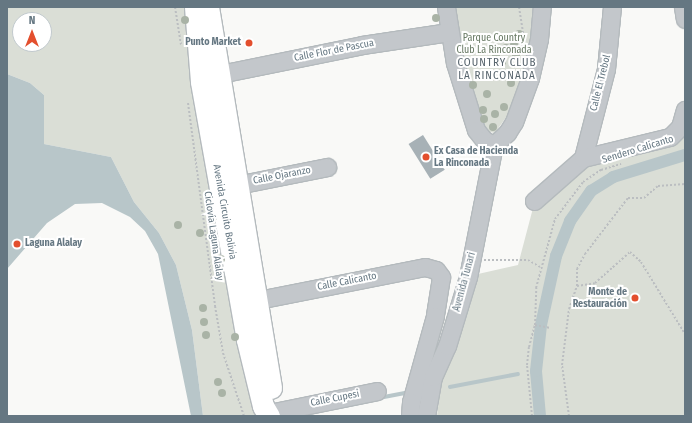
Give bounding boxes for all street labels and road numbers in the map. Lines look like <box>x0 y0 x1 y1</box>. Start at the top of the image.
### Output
street label: Calle Flor de Pascua <box>293 37 375 65</box>
street label: Calle El Trebol <box>588 54 614 112</box>
street label: Sendero Calicanto <box>601 133 675 167</box>
street label: Avenida Circuito Bolivia <box>210 164 238 260</box>
street label: Calle Ojaranzo <box>252 165 312 187</box>
street label: Ciclovía Laguna Alalay <box>201 191 225 281</box>
street label: Avenida Tunari <box>451 251 479 313</box>
street label: Calle Calicanto <box>316 270 378 294</box>
street label: Calle Cupesi <box>310 388 360 410</box>

